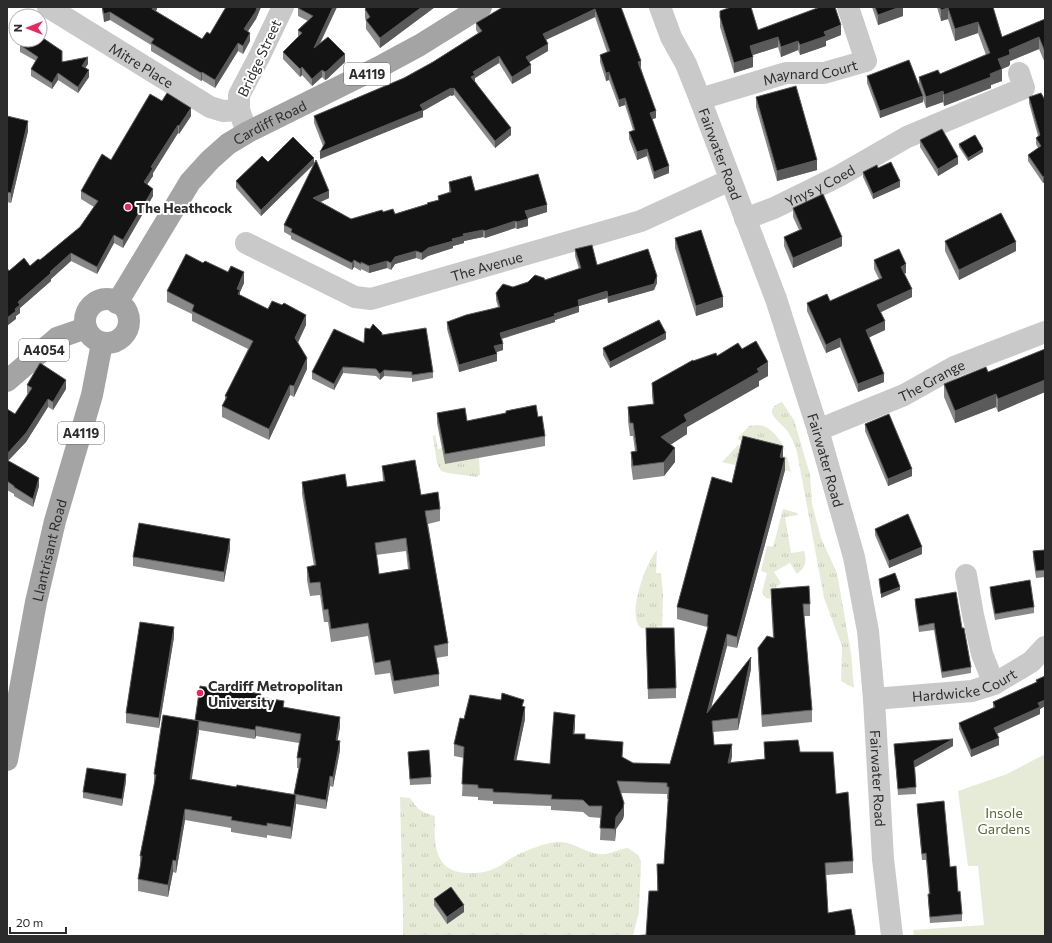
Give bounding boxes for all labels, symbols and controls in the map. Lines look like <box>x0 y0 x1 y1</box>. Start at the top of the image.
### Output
north arrow <box>8 8 48 48</box>
street label: Bridge Street <box>234 16 284 99</box>
text: N <box>11 24 24 32</box>
street label: Mitre Place <box>106 39 177 91</box>
street label: Maynard Court <box>761 55 860 88</box>
road number: A4119 <box>344 63 390 85</box>
street label: Cardiff Road <box>229 96 309 148</box>
street label: Fairwater Road <box>696 105 746 202</box>
street label: Ynys y Coed <box>782 160 857 210</box>
place label: The Heathcock <box>136 199 232 216</box>
marker: The Heathcock <box>123 202 133 212</box>
street label: The Avenue <box>449 247 524 284</box>
road number: A4054 <box>19 339 69 361</box>
street label: The Grange <box>896 355 967 405</box>
street label: Fairwater Road <box>805 411 848 509</box>
road number: A4119 <box>58 422 104 444</box>
street label: Llantrisant Road <box>28 497 70 603</box>
street label: Hardwicke Court <box>911 664 1019 704</box>
place label: Cardiff Metropolitan University <box>208 677 343 710</box>
marker: Cardiff Metropolitan University <box>195 688 205 698</box>
street label: Fairwater Road <box>867 729 890 827</box>
park label: Insole Gardens <box>978 804 1030 837</box>
scale bar <box>10 909 66 935</box>
text: 20 m <box>16 915 43 929</box>

